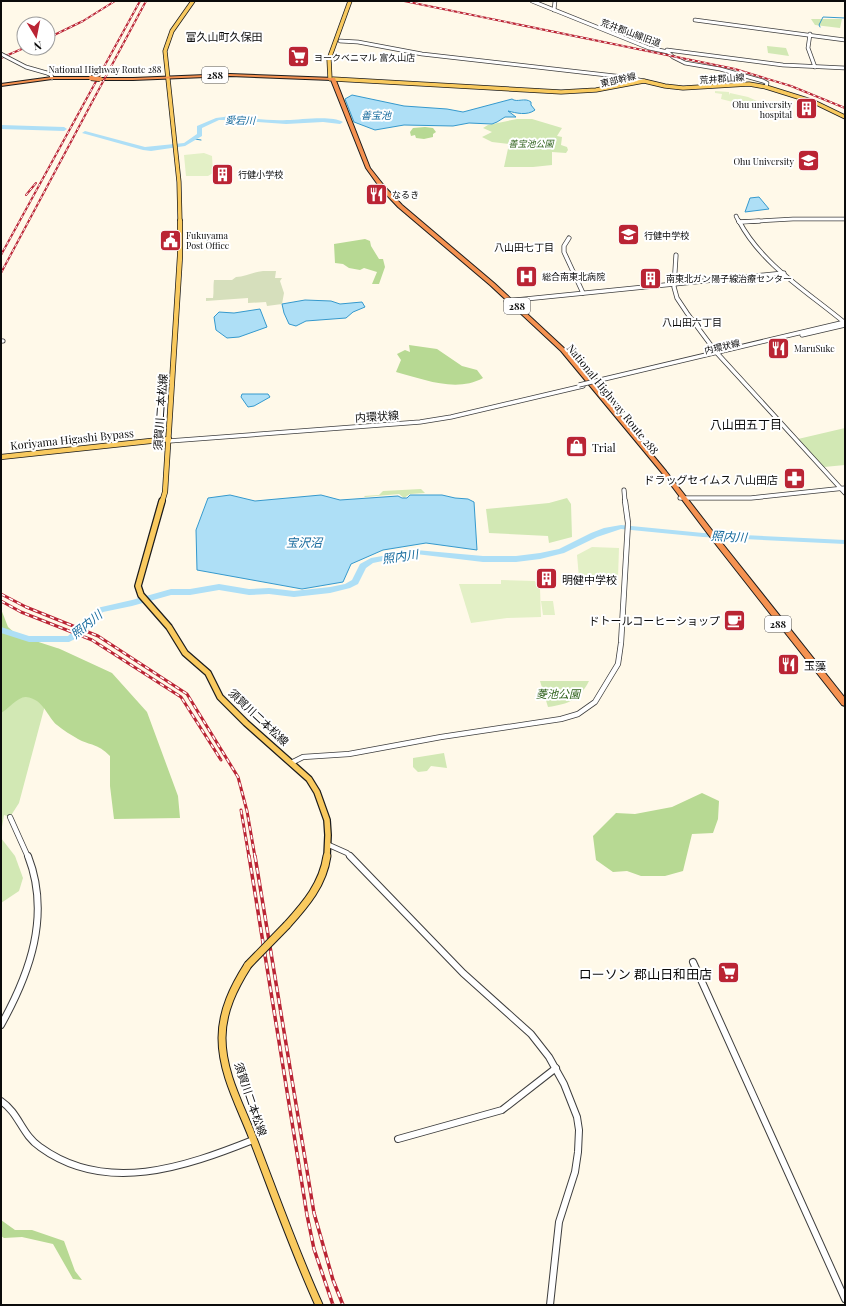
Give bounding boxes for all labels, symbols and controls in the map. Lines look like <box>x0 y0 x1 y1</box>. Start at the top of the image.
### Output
north arrow <box>16 16 56 56</box>
street label: 荒井郡山線旧道 <box>599 16 663 48</box>
district label: 富久山町久保田 <box>186 29 263 44</box>
text: N <box>33 38 43 54</box>
supermarket icon: ヨークベニマル 富久山店 <box>286 44 312 70</box>
place label: ヨークベニマル 富久山店 <box>314 51 415 63</box>
street label: National Highway Route 288 <box>49 63 162 75</box>
road number: 288 <box>202 67 228 83</box>
street label: 東部幹線 <box>599 69 638 89</box>
street label: 荒井郡山線 <box>699 70 746 86</box>
building icon: Ohu university hospital <box>794 96 820 122</box>
place label: Ohu university hospital <box>732 98 792 120</box>
water label: 善宝池 <box>361 108 392 122</box>
water label: 愛宕川 <box>225 113 256 127</box>
park label: 善宝池公園 <box>508 137 555 149</box>
school or university icon: Ohu University <box>796 148 822 174</box>
place label: Ohu University <box>733 155 794 167</box>
building icon: 行健小学校 <box>209 161 235 187</box>
place label: 行健小学校 <box>238 168 283 180</box>
restaurant icon: なるき <box>363 181 389 207</box>
place label: なるき <box>392 188 419 200</box>
school or university icon: 行健中学校 <box>615 222 641 248</box>
public building icon: Fukuyama Post Office <box>157 227 183 253</box>
place label: Fukuyama Post Office <box>186 229 230 251</box>
place label: 行健中学校 <box>644 229 689 241</box>
district label: 八山田七丁目 <box>494 240 554 254</box>
hospital icon: 総合南東北病院 <box>514 263 540 289</box>
building icon: 南東北ガン陽子線治療センター <box>638 265 664 291</box>
place label: 総合南東北病院 <box>542 270 605 282</box>
place label: 南東北ガン陽子線治療センター <box>666 272 792 284</box>
road number: 288 <box>504 298 530 314</box>
district label: 八山田六丁目 <box>662 315 722 329</box>
restaurant icon: MaruSuke <box>766 335 792 361</box>
street label: 内環状線 <box>703 336 742 356</box>
street label: National Highway Route 288 <box>564 341 662 458</box>
place label: MaruSuke <box>794 342 835 354</box>
street label: 須賀川二本松線 <box>150 373 170 451</box>
street label: 内環状線 <box>355 407 399 425</box>
district label: 八山田五丁目 <box>710 416 782 432</box>
street label: Koriyama Higashi Bypass <box>9 425 135 453</box>
shop icon: Trial <box>563 434 589 460</box>
place label: Trial <box>592 440 616 455</box>
pharmacy icon: ドラッグセイムス 八山田店 <box>781 466 807 492</box>
place label: ドラッグセイムス 八山田店 <box>643 472 778 487</box>
water label: 照内川 <box>711 527 749 545</box>
water label: 宝沢沼 <box>286 534 324 550</box>
water label: 照内川 <box>381 545 421 566</box>
building icon: 明健中学校 <box>534 566 560 592</box>
place label: 明健中学校 <box>562 572 617 587</box>
water label: 照内川 <box>67 605 107 642</box>
cafe icon: ドトールコーヒーショップ <box>722 607 748 633</box>
place label: ドトールコーヒーショップ <box>588 613 720 628</box>
road number: 288 <box>765 616 791 632</box>
restaurant icon: 玉藻 <box>776 652 802 678</box>
place label: 玉藻 <box>804 658 826 673</box>
street label: 須賀川二本松線 <box>226 685 292 749</box>
park label: 菱池公園 <box>536 686 582 701</box>
supermarket icon: ローソン 郡山日和田店 <box>715 960 741 986</box>
place label: ローソン 郡山日和田店 <box>579 965 712 982</box>
street label: 須賀川二本松線 <box>231 1060 271 1138</box>

